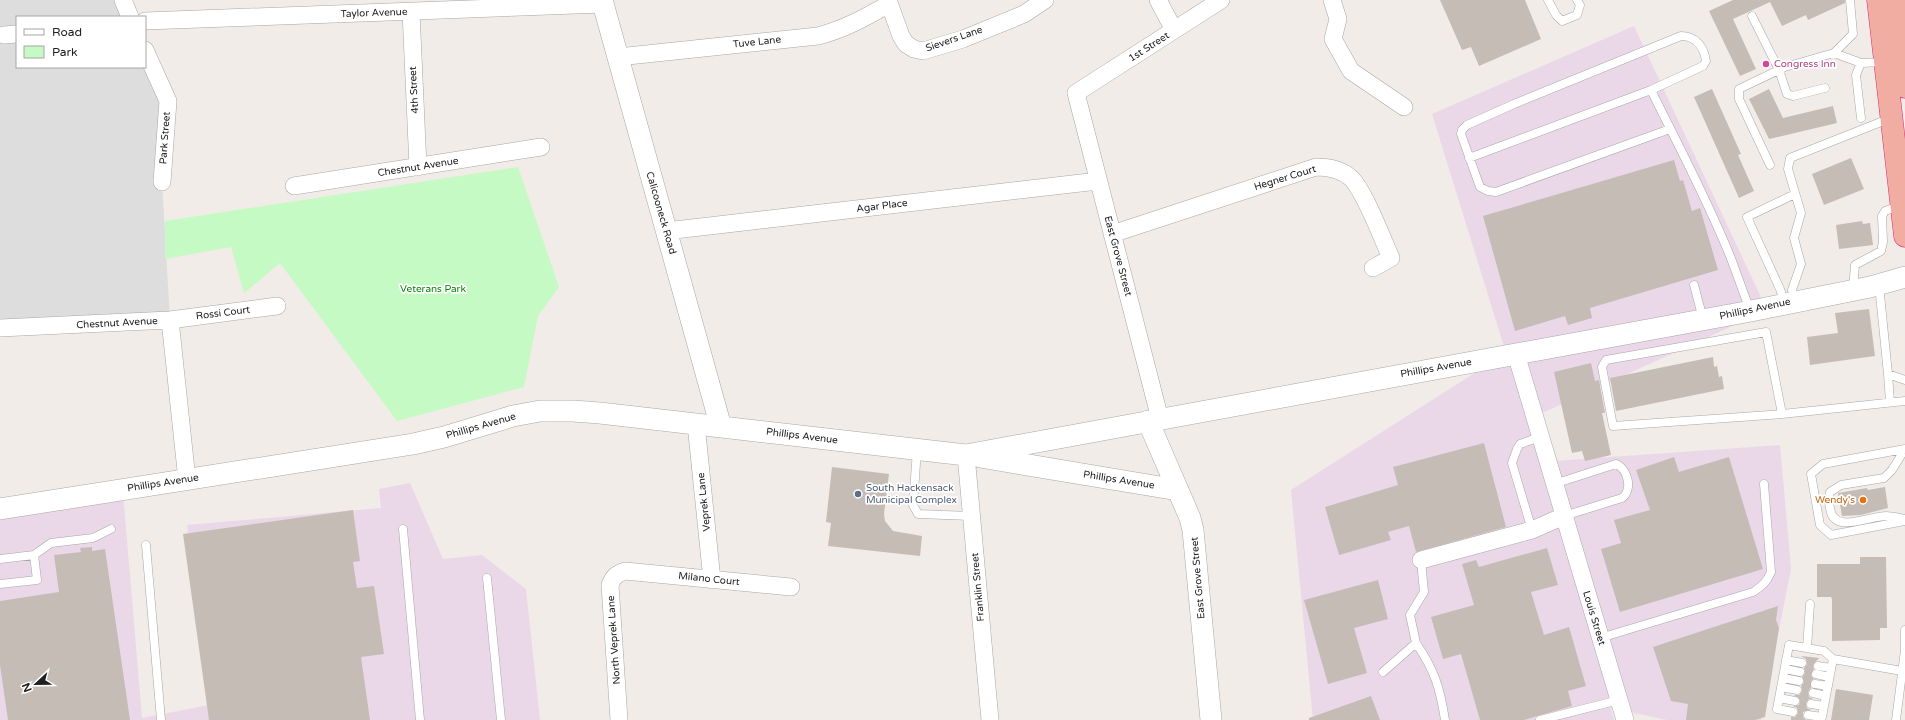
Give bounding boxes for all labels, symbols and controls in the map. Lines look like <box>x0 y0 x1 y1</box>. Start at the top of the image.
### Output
street label: Taylor Avenue <box>340 6 408 20</box>
legend <box>16 16 146 68</box>
street label: Sievers Lane <box>924 24 984 54</box>
text: Road <box>52 25 82 39</box>
street label: 1st Street <box>1126 29 1172 65</box>
street label: Tuve Lane <box>732 33 782 50</box>
text: Park <box>52 45 78 59</box>
place label: Congress Inn <box>1774 58 1836 70</box>
marker: Congress Inn <box>1761 59 1771 69</box>
street label: 4th Street <box>407 66 421 114</box>
street label: Park Street <box>157 111 173 165</box>
street label: Chestnut Avenue <box>377 155 460 179</box>
street label: Hegner Court <box>1253 163 1318 193</box>
street label: Calicooneck Road <box>643 170 679 256</box>
street label: Agar Place <box>856 197 909 215</box>
street label: East Grove Street <box>1102 215 1135 298</box>
park label: Veterans Park <box>400 283 466 295</box>
street label: Phillips Avenue <box>1718 296 1792 322</box>
street label: Rossi Court <box>195 304 251 322</box>
street label: Chestnut Avenue <box>76 315 158 331</box>
street label: Phillips Avenue <box>1399 356 1473 380</box>
street label: Phillips Avenue <box>445 410 518 442</box>
street label: Phillips Avenue <box>765 426 839 446</box>
street label: Phillips Avenue <box>1082 468 1156 492</box>
street label: Phillips Avenue <box>126 471 200 495</box>
street label: Veprek Lane <box>695 472 713 532</box>
place label: South Hackensack Municipal Complex <box>866 482 957 506</box>
marker: South Hackensack Municipal Complex <box>853 489 863 499</box>
place label: Wendy's <box>1815 494 1855 506</box>
marker: Wendy's <box>1858 495 1868 505</box>
street label: East Grove Street <box>1188 536 1208 620</box>
street label: Franklin Street <box>969 552 987 622</box>
street label: Milano Court <box>678 570 740 588</box>
street label: Louis Street <box>1580 589 1608 647</box>
street label: North Veprek Lane <box>605 595 623 685</box>
north arrow <box>16 664 56 704</box>
text: N <box>20 681 35 694</box>

